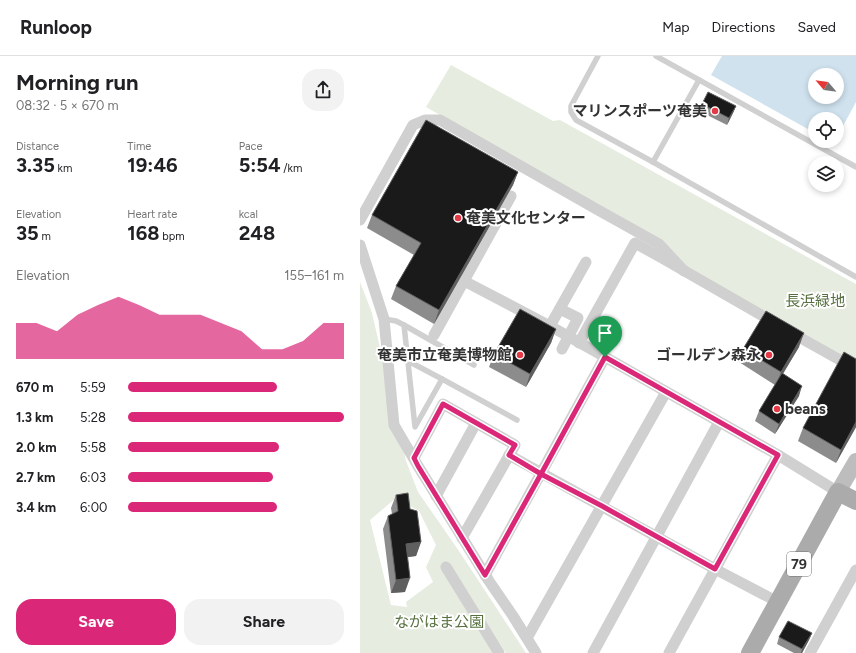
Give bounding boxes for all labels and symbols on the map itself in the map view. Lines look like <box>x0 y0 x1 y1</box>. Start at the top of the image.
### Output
north arrow <box>808 68 844 104</box>
place label: マリンスポーツ奄美 <box>573 102 707 120</box>
marker: マリンスポーツ奄美 <box>710 106 720 116</box>
place label: 奄美文化センター <box>466 209 586 227</box>
marker: 奄美文化センター <box>453 213 463 223</box>
park label: 長浜緑地 <box>785 292 845 310</box>
pin <box>588 316 622 357</box>
place label: 奄美市立奄美博物館 <box>377 346 512 364</box>
place label: ゴールデン森永 <box>656 346 761 364</box>
marker: 奄美市立奄美博物館 <box>515 350 525 360</box>
marker: ゴールデン森永 <box>764 350 774 360</box>
place label: beans <box>785 400 826 418</box>
marker: beans <box>772 404 782 414</box>
road number: 79 <box>787 552 811 576</box>
park label: ながはま公園 <box>394 613 484 631</box>

